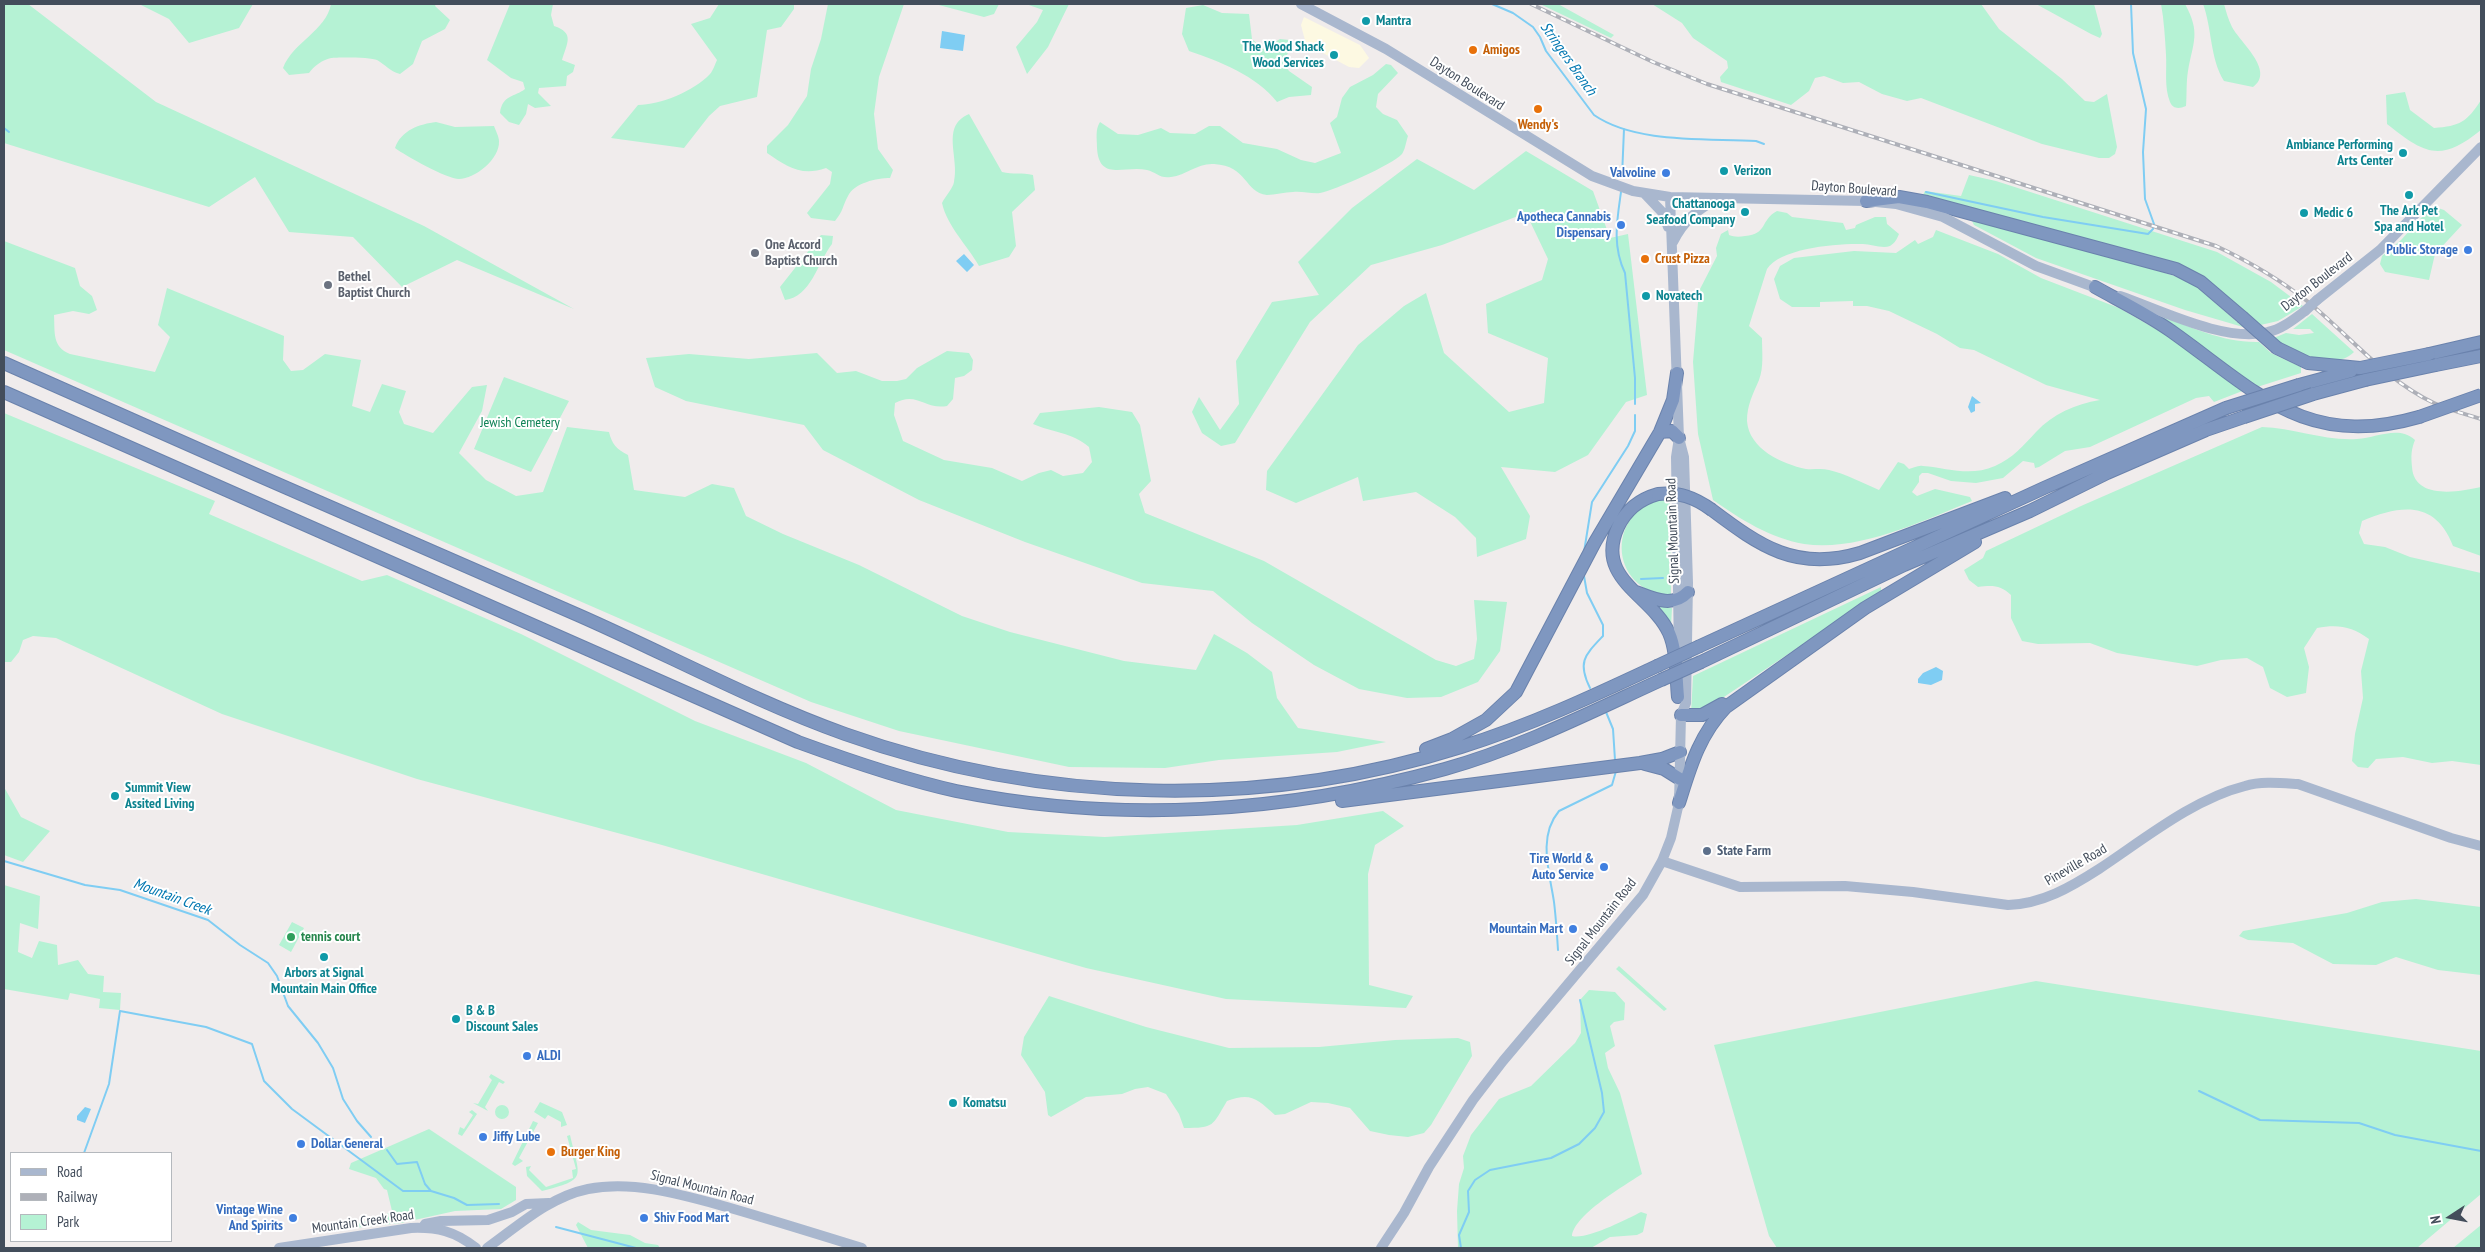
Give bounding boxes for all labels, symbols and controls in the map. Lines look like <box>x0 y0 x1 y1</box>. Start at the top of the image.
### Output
place label: Mantra <box>1376 13 1411 29</box>
marker: Mantra <box>1360 15 1372 27</box>
water label: Stringers Branch <box>1536 19 1600 99</box>
place label: The Wood Shack Wood Services <box>1242 39 1324 72</box>
place label: Amigos <box>1483 42 1520 58</box>
marker: Amigos <box>1467 44 1479 56</box>
marker: The Wood Shack Wood Services <box>1328 49 1340 61</box>
street label: Dayton Boulevard <box>1427 54 1507 114</box>
marker: Wendy's <box>1532 103 1544 115</box>
place label: Wendy's <box>1518 117 1558 133</box>
place label: Ambiance Performing Arts Center <box>2286 137 2393 170</box>
marker: Ambiance Performing Arts Center <box>2397 147 2409 159</box>
place label: Verizon <box>1734 163 1771 179</box>
place label: Valvoline <box>1610 165 1656 181</box>
marker: Verizon <box>1718 165 1730 177</box>
marker: Valvoline <box>1660 167 1672 179</box>
street label: Dayton Boulevard <box>1811 178 1897 200</box>
marker: The Ark Pet Spa and Hotel <box>2403 189 2415 201</box>
place label: Chattanooga Seafood Company <box>1646 196 1735 228</box>
place label: The Ark Pet Spa and Hotel <box>2374 203 2444 236</box>
place label: Medic 6 <box>2314 205 2353 221</box>
marker: Chattanooga Seafood Company <box>1739 206 1751 218</box>
marker: Medic 6 <box>2298 207 2310 219</box>
place label: Apotheca Cannabis Dispensary <box>1517 209 1611 242</box>
marker: Apotheca Cannabis Dispensary <box>1615 219 1627 231</box>
place label: One Accord Baptist Church <box>765 237 837 270</box>
place label: Public Storage <box>2386 242 2458 258</box>
marker: Public Storage <box>2462 244 2474 256</box>
marker: One Accord Baptist Church <box>749 247 761 259</box>
street label: Dayton Boulevard <box>2278 249 2356 315</box>
place label: Crust Pizza <box>1655 251 1710 267</box>
marker: Crust Pizza <box>1639 253 1651 265</box>
place label: Bethel Baptist Church <box>338 269 410 302</box>
marker: Bethel Baptist Church <box>322 279 334 291</box>
place label: Novatech <box>1656 288 1702 304</box>
marker: Novatech <box>1640 290 1652 302</box>
park label: Jewish Cemetery <box>480 415 560 431</box>
street label: Signal Mountain Road <box>1663 478 1683 584</box>
place label: Summit View Assited Living <box>125 780 194 812</box>
marker: Summit View Assited Living <box>109 790 121 802</box>
street label: Pineville Road <box>2042 841 2110 889</box>
place label: State Farm <box>1717 843 1771 859</box>
marker: State Farm <box>1701 845 1713 857</box>
place label: Tire World & Auto Service <box>1530 851 1594 884</box>
marker: Tire World & Auto Service <box>1598 861 1610 873</box>
water label: Mountain Creek <box>131 875 213 919</box>
street label: Signal Mountain Road <box>1562 875 1640 969</box>
place label: Mountain Mart <box>1489 921 1563 937</box>
marker: Mountain Mart <box>1567 923 1579 935</box>
place label: tennis court <box>301 929 360 945</box>
marker: tennis court <box>285 931 297 943</box>
marker: Arbors at Signal Mountain Main Office <box>318 951 330 963</box>
place label: Arbors at Signal Mountain Main Office <box>271 965 377 998</box>
place label: B & B Discount Sales <box>466 1003 538 1036</box>
marker: B & B Discount Sales <box>450 1013 462 1025</box>
place label: ALDI <box>537 1048 561 1064</box>
marker: ALDI <box>521 1050 533 1062</box>
place label: Komatsu <box>963 1095 1006 1111</box>
marker: Komatsu <box>947 1097 959 1109</box>
place label: Jiffy Lube <box>493 1129 540 1145</box>
marker: Jiffy Lube <box>477 1131 489 1143</box>
place label: Dollar General <box>311 1136 383 1152</box>
marker: Dollar General <box>295 1138 307 1150</box>
place label: Burger King <box>561 1144 620 1160</box>
marker: Burger King <box>545 1146 557 1158</box>
legend <box>10 1152 172 1242</box>
text: Road <box>57 1162 83 1181</box>
street label: Signal Mountain Road <box>649 1167 755 1209</box>
text: Railway <box>57 1187 97 1206</box>
north arrow <box>2425 1192 2475 1242</box>
place label: Vintage Wine And Spirits <box>216 1202 283 1234</box>
street label: Mountain Creek Road <box>311 1207 415 1237</box>
place label: Shiv Food Mart <box>654 1210 729 1226</box>
text: Park <box>57 1212 79 1231</box>
marker: Vintage Wine And Spirits <box>287 1212 299 1224</box>
marker: Shiv Food Mart <box>638 1212 650 1224</box>
text: N <box>2426 1214 2445 1225</box>

